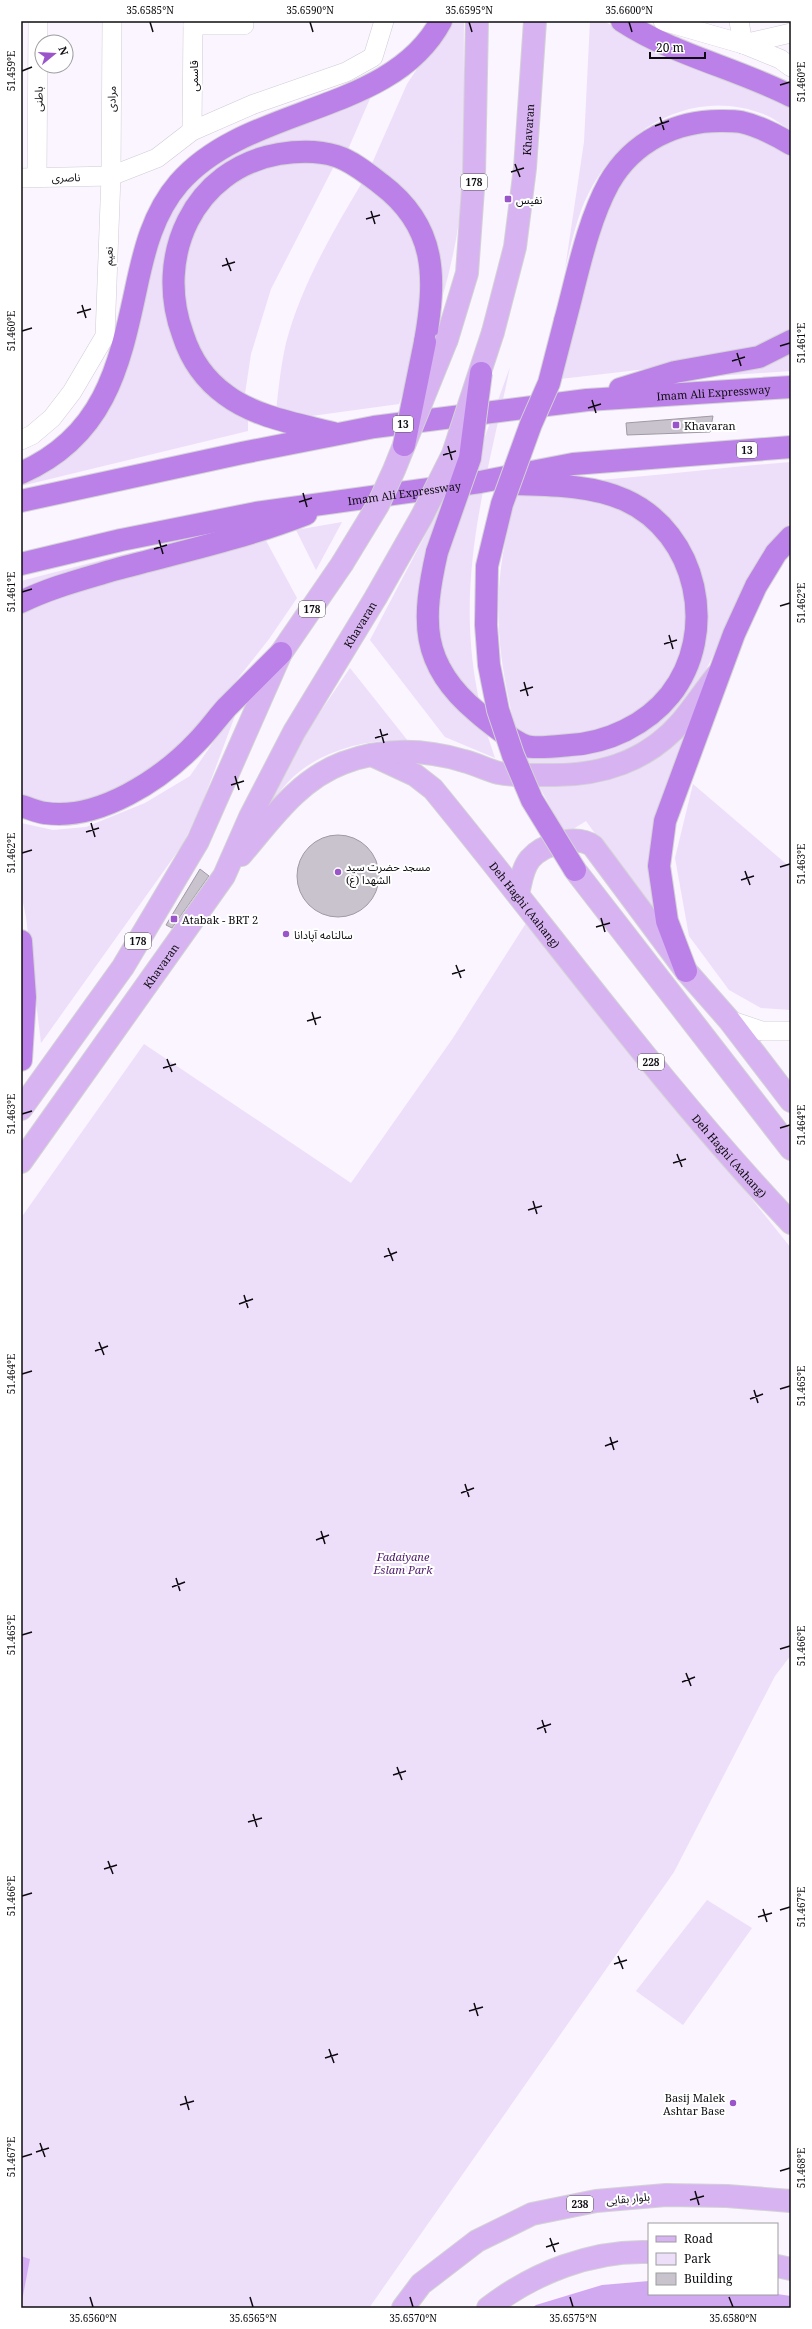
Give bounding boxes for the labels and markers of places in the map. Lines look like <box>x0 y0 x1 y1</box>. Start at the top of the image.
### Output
place label: نفیس <box>516 192 543 207</box>
marker: نفیس <box>503 194 513 204</box>
place label: Khavaran <box>684 418 736 433</box>
marker: Khavaran <box>671 420 681 430</box>
place label: مسجد حضرت سید الشهدا (ع) <box>346 859 431 888</box>
marker: مسجد حضرت سید الشهدا (ع) <box>333 867 343 877</box>
place label: Atabak - BRT 2 <box>182 912 258 927</box>
marker: Atabak - BRT 2 <box>169 914 179 924</box>
place label: سالنامه آپادانا <box>294 927 353 943</box>
marker: سالنامه آپادانا <box>281 929 291 939</box>
place label: Basij Malek Ashtar Base <box>663 2090 726 2118</box>
marker: Basij Malek Ashtar Base <box>728 2098 738 2108</box>

